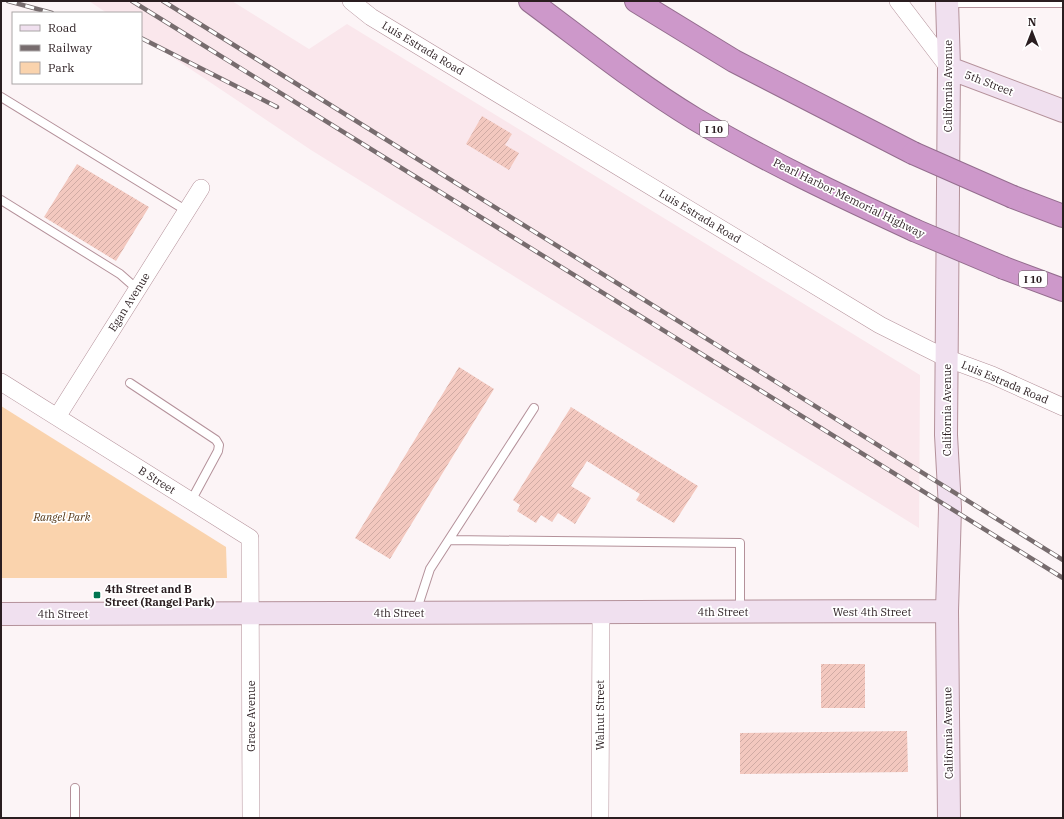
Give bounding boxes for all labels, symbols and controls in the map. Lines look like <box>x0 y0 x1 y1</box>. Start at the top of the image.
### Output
legend <box>12 12 142 84</box>
north arrow <box>1012 12 1052 52</box>
text: N <box>1028 15 1037 29</box>
street label: Luis Estrada Road <box>379 18 467 78</box>
text: Road <box>48 20 77 35</box>
text: Railway <box>48 40 93 55</box>
street label: California Avenue <box>941 40 955 132</box>
text: Park <box>48 60 74 75</box>
street label: 5th Street <box>963 67 1015 99</box>
road number: I 10 <box>700 121 728 137</box>
street label: Pearl Harbor Memorial Highway <box>771 155 927 241</box>
street label: Luis Estrada Road <box>656 186 744 246</box>
street label: Egan Avenue <box>105 270 153 334</box>
road number: I 10 <box>1019 271 1047 287</box>
street label: Luis Estrada Road <box>959 357 1051 407</box>
street label: California Avenue <box>940 364 954 456</box>
street label: B Street <box>136 463 178 497</box>
park label: Rangel Park <box>32 510 91 524</box>
place label: 4th Street and B Street (Rangel Park) <box>105 582 215 609</box>
marker: 4th Street and B Street (Rangel Park) <box>92 590 102 600</box>
street label: 4th Street <box>698 605 749 619</box>
street label: West 4th Street <box>833 605 911 619</box>
street label: 4th Street <box>374 606 425 620</box>
street label: 4th Street <box>38 607 89 621</box>
street label: Grace Avenue <box>244 680 258 752</box>
street label: Walnut Street <box>593 680 607 750</box>
street label: California Avenue <box>940 687 956 779</box>

